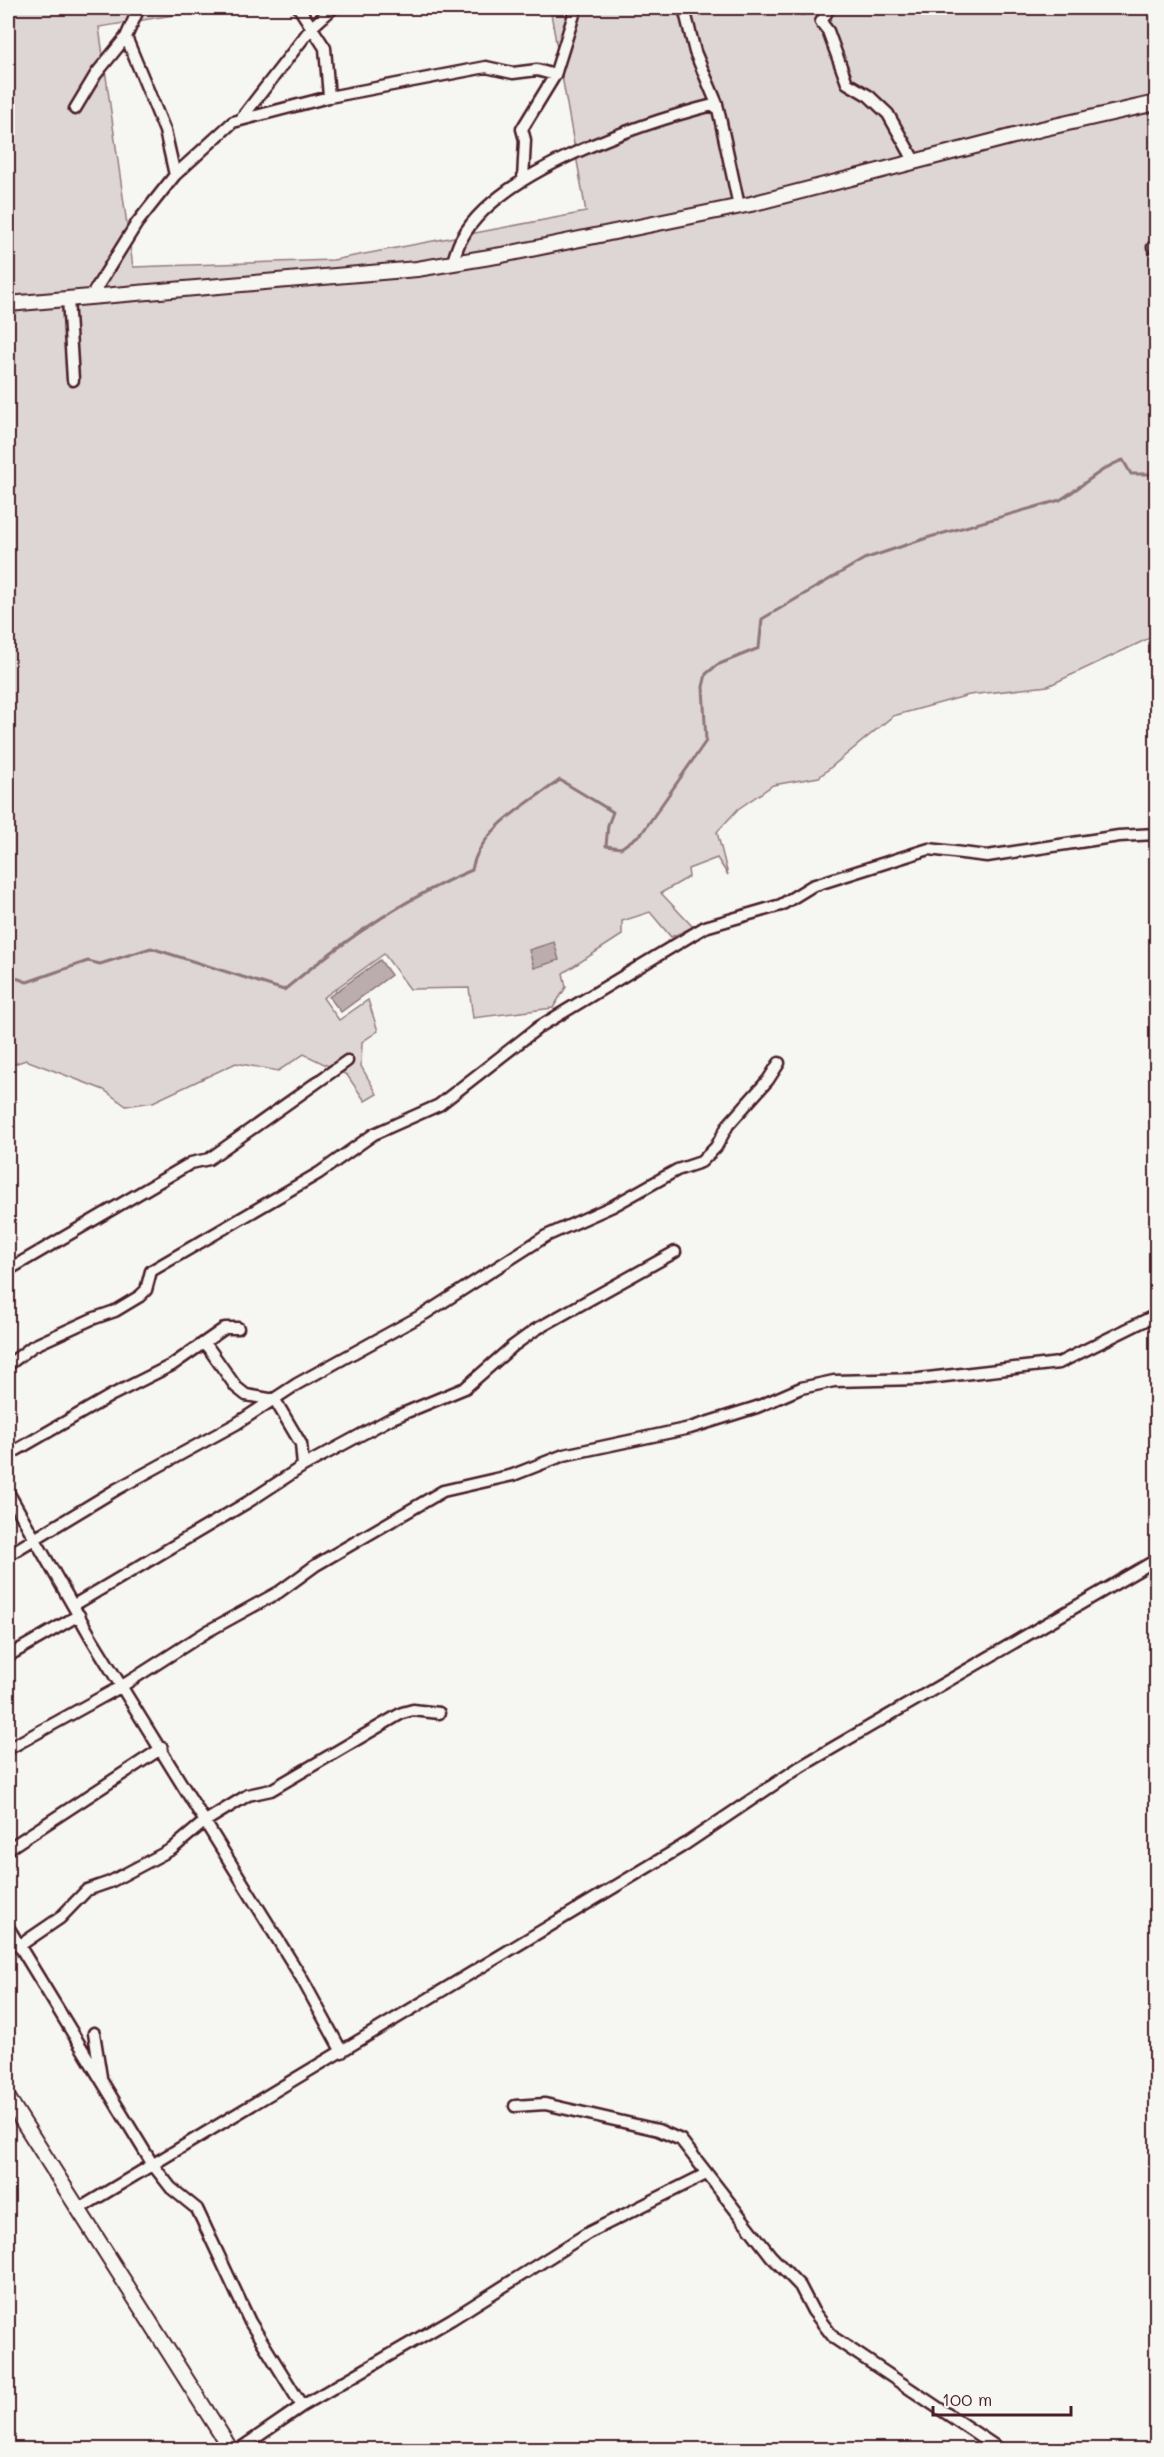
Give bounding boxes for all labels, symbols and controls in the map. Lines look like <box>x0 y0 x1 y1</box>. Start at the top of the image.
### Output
scale bar <box>933 2379 1071 2417</box>
text: 100 m <box>942 2387 992 2411</box>

